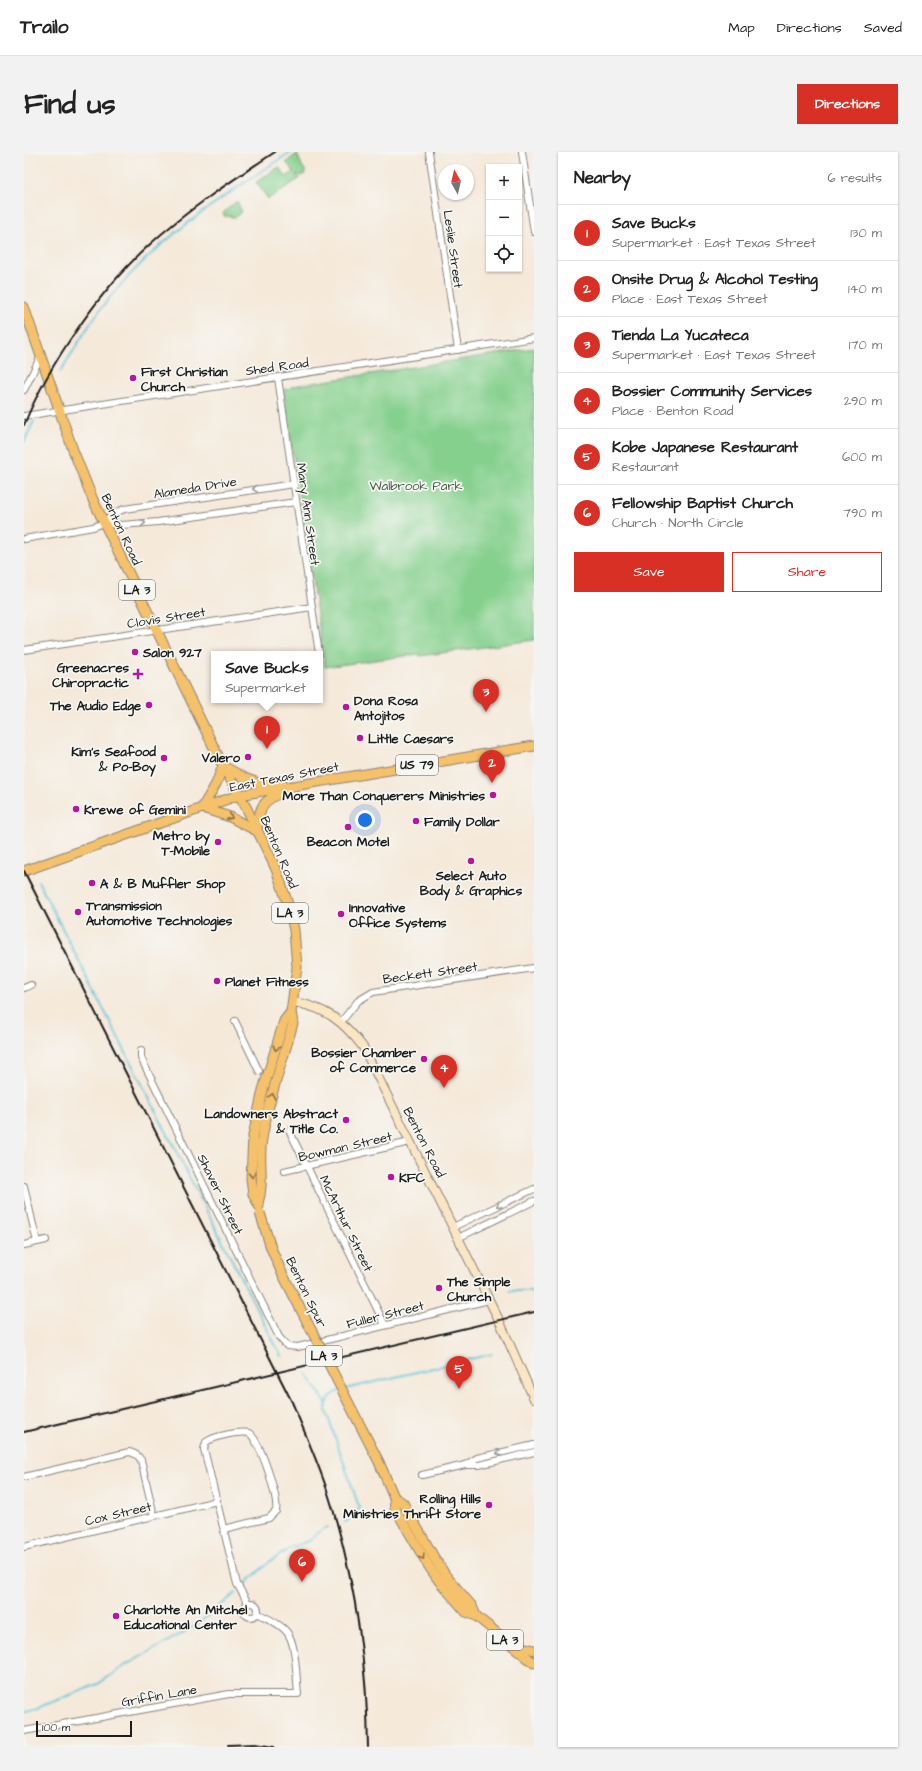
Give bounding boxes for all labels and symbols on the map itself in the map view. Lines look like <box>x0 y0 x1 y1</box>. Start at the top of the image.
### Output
north arrow <box>438 164 474 200</box>
street label: Leslie Street <box>439 209 468 290</box>
street label: Shed Road <box>244 354 310 380</box>
place label: First Christian Church <box>141 363 228 396</box>
marker: First Christian Church <box>128 373 138 383</box>
street label: Mary Ann Street <box>291 462 324 568</box>
street label: Alameda Drive <box>152 473 238 503</box>
park label: Walbrook Park <box>369 477 463 495</box>
one-way arrow <box>252 484 258 493</box>
street label: Benton Road <box>97 491 146 568</box>
one-way arrow <box>140 519 146 528</box>
road number: LA 3 <box>119 580 155 600</box>
street label: Clovis Street <box>126 603 207 633</box>
place label: Salon 927 <box>142 644 203 662</box>
marker: Salon 927 <box>130 647 140 657</box>
place label: Greenacres Chiropractic <box>52 659 130 693</box>
marker: Greenacres Chiropractic <box>132 668 144 680</box>
pin: 3 <box>473 679 499 712</box>
place label: Dona Rosa Antojitos <box>354 692 418 726</box>
place label: The Audio Edge <box>49 697 141 717</box>
marker: The Audio Edge <box>144 700 154 710</box>
marker: Dona Rosa Antojitos <box>341 702 351 712</box>
pin: 1 <box>254 716 280 749</box>
place label: Little Caesars <box>368 730 454 748</box>
marker: Little Caesars <box>355 733 365 743</box>
place label: Kim's Seafood & Po-Boy <box>71 743 157 777</box>
place label: Valero <box>201 749 241 767</box>
pin: 2 <box>479 750 505 783</box>
marker: Valero <box>243 752 253 762</box>
marker: Kim's Seafood & Po-Boy <box>159 753 169 763</box>
road number: US 79 <box>396 755 438 775</box>
street label: East Texas Street <box>228 757 341 796</box>
place label: More Than Conquerers Ministries <box>283 787 485 806</box>
marker: More Than Conquerers Ministries <box>488 790 498 800</box>
place label: Krewe of Gemini <box>84 801 187 819</box>
marker: Krewe of Gemini <box>71 804 81 814</box>
your location <box>355 810 375 830</box>
one-way arrow <box>226 812 233 820</box>
street label: Benton Road <box>256 813 303 892</box>
place label: Family Dollar <box>424 813 501 832</box>
marker: Family Dollar <box>411 816 421 826</box>
marker: Beacon Motel <box>343 822 353 832</box>
place label: Metro by T-Mobile <box>153 827 211 860</box>
place label: Beacon Motel <box>307 833 389 851</box>
marker: Metro by T-Mobile <box>213 837 223 847</box>
marker: Select Auto Body & Graphics <box>466 856 476 866</box>
place label: Select Auto Body & Graphics <box>420 867 523 901</box>
place label: A & B Muffler Shop <box>100 875 226 894</box>
marker: A & B Muffler Shop <box>87 878 97 888</box>
place label: Transmission Automotive Technologies <box>85 897 233 932</box>
place label: Innovative Office Systems <box>349 899 447 933</box>
road number: LA 3 <box>272 903 308 923</box>
marker: Transmission Automotive Technologies <box>73 907 83 917</box>
marker: Innovative Office Systems <box>336 909 346 919</box>
street label: Beckett Street <box>382 957 479 989</box>
place label: Planet Fitness <box>225 973 309 991</box>
marker: Planet Fitness <box>212 976 222 986</box>
one-way arrow <box>272 1044 281 1051</box>
place label: Bossier Chamber of Commerce <box>311 1044 417 1077</box>
marker: Bossier Chamber of Commerce <box>419 1054 429 1064</box>
pin: 4 <box>431 1055 457 1088</box>
one-way arrow <box>267 1093 276 1100</box>
street label: Benton Road <box>399 1104 450 1181</box>
place label: Landowners Abstract & Title Co. <box>204 1105 339 1138</box>
marker: Landowners Abstract & Title Co. <box>341 1115 351 1125</box>
street label: Bowman Street <box>297 1127 395 1166</box>
street label: Shaver Street <box>193 1151 248 1238</box>
place label: KFC <box>399 1169 426 1187</box>
one-way arrow <box>248 1172 256 1178</box>
street label: McArthur Street <box>315 1172 378 1275</box>
marker: KFC <box>386 1172 396 1182</box>
one-way arrow <box>495 1201 503 1208</box>
street label: Benton Spur <box>281 1254 331 1331</box>
place label: The Simple Church <box>446 1273 511 1306</box>
marker: The Simple Church <box>434 1283 444 1293</box>
street label: Fuller Street <box>345 1296 427 1333</box>
road number: LA 3 <box>306 1346 342 1366</box>
pin: 5 <box>446 1356 472 1389</box>
one-way arrow <box>495 1448 502 1457</box>
place label: Rolling Hills Ministries Thrift Store <box>343 1490 481 1523</box>
street label: Cox Street <box>83 1497 154 1530</box>
marker: Rolling Hills Ministries Thrift Store <box>484 1500 494 1510</box>
pin: 6 <box>289 1549 315 1582</box>
one-way arrow <box>417 1552 424 1559</box>
place label: Charlotte An Mitchel Educational Center <box>124 1601 247 1634</box>
marker: Charlotte An Mitchel Educational Center <box>111 1611 121 1621</box>
road number: LA 3 <box>487 1630 523 1650</box>
street label: Griffin Lane <box>120 1680 198 1711</box>
scale bar <box>36 1719 132 1738</box>

